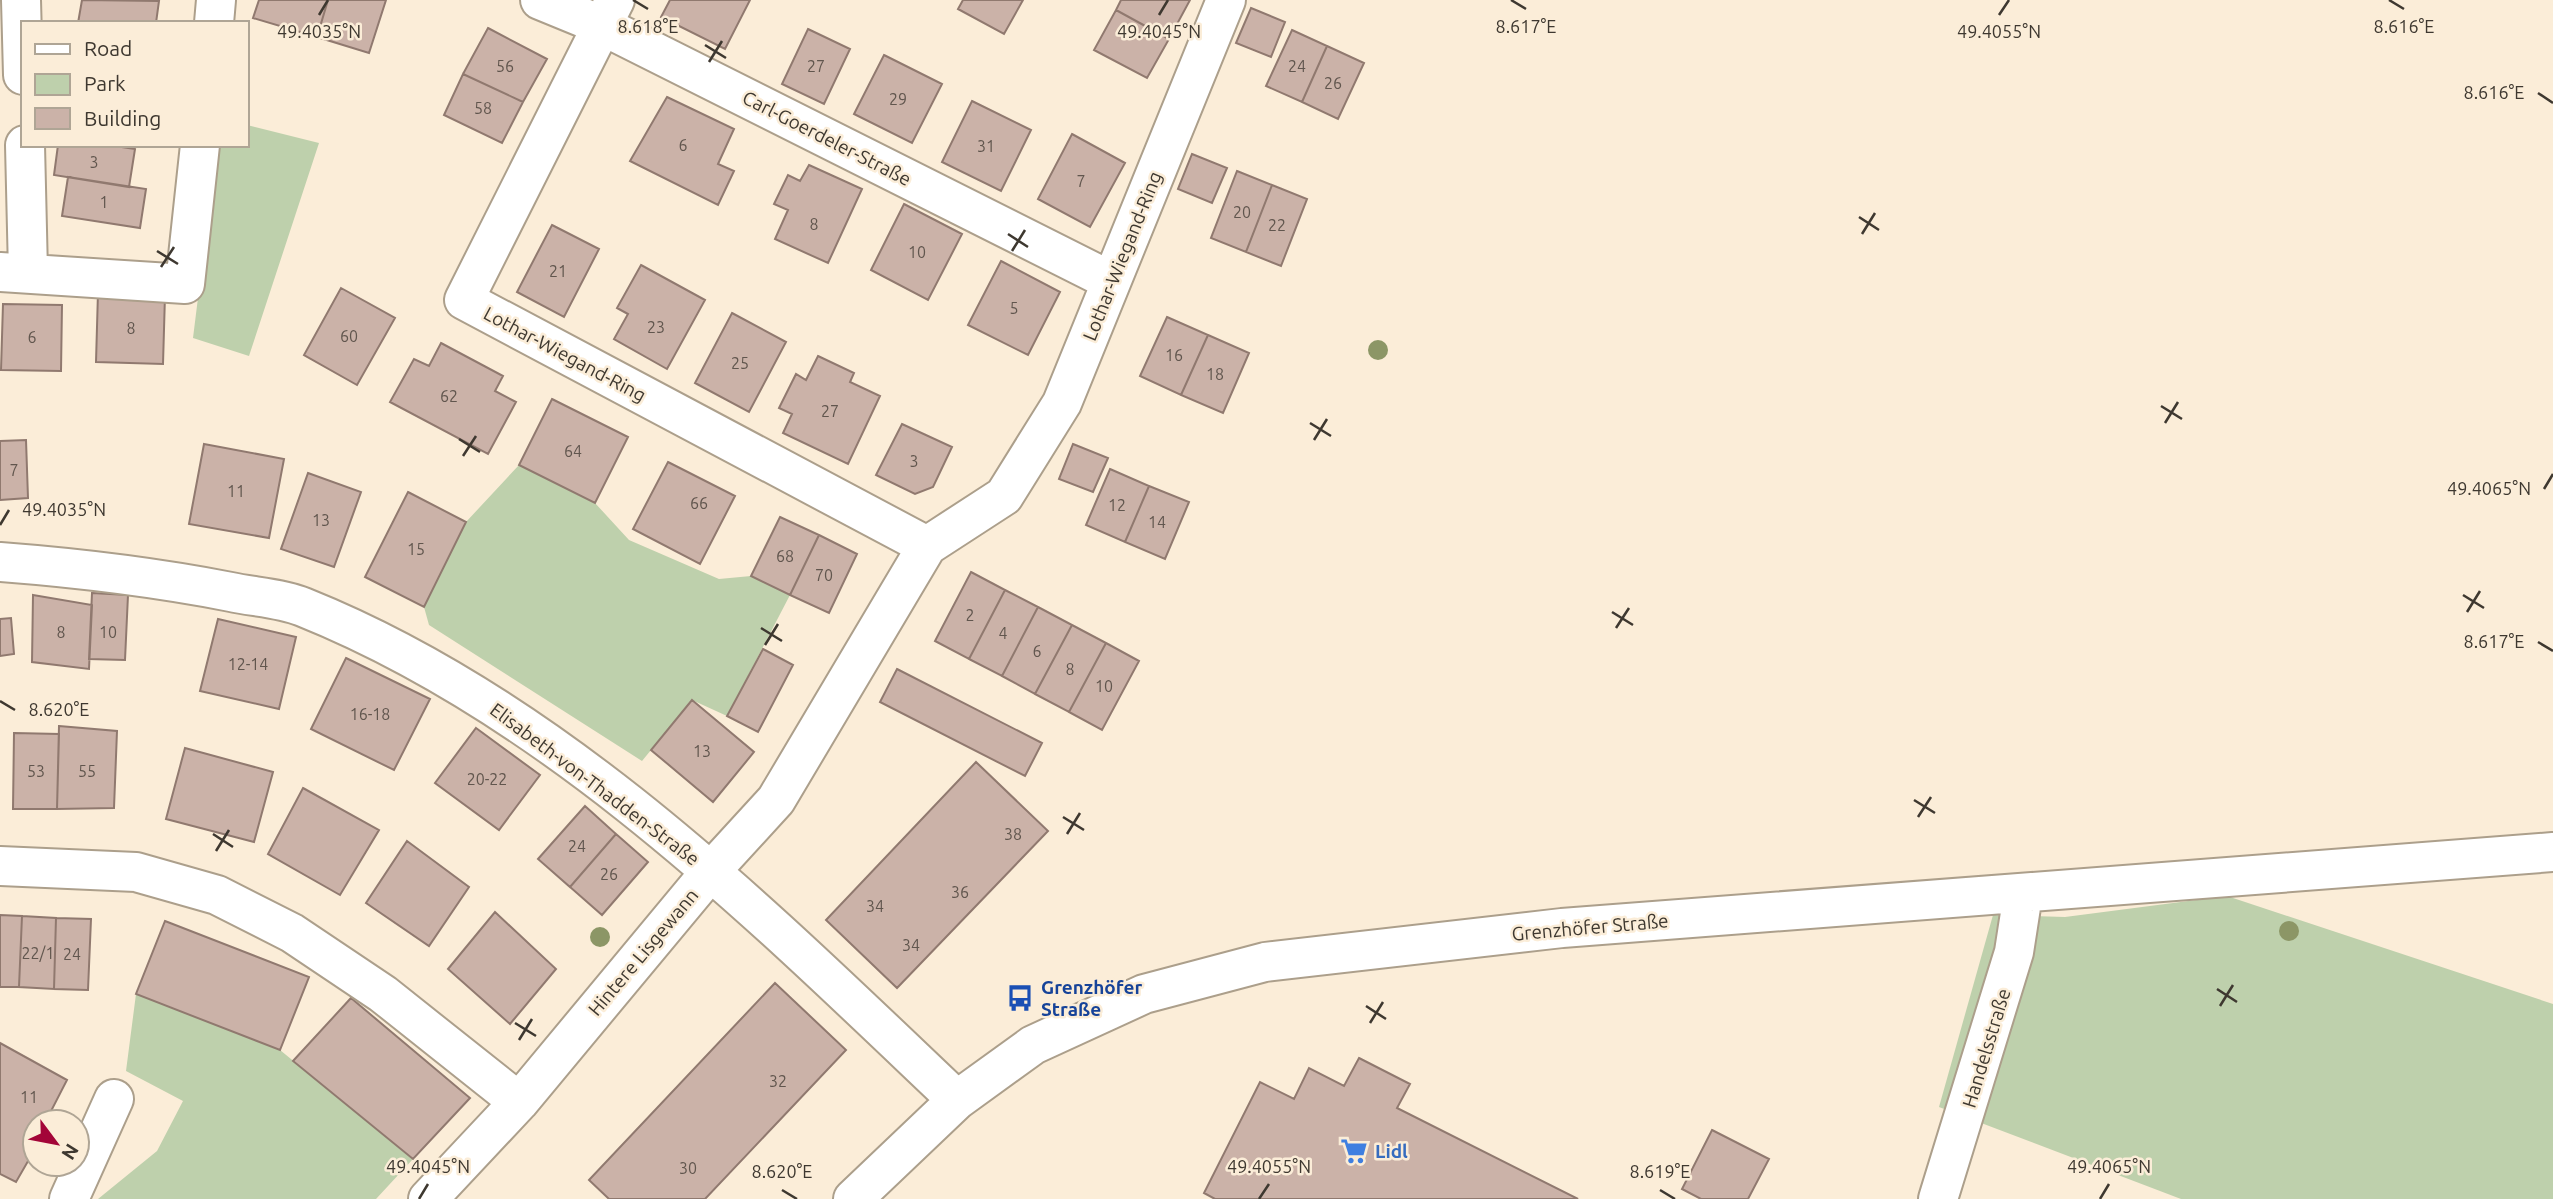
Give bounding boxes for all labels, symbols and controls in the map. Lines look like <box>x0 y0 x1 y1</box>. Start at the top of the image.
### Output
text: 8.618°E <box>618 16 678 36</box>
text: 8.617°E <box>1496 16 1556 36</box>
text: 8.616°E <box>2374 16 2434 36</box>
legend <box>21 21 248 147</box>
text: 49.4035°N <box>277 21 361 41</box>
text: 49.4045°N <box>1117 21 1201 41</box>
text: 49.4055°N <box>1957 21 2041 41</box>
text: Road <box>84 36 132 60</box>
house number: 56 <box>496 57 514 75</box>
house number: 27 <box>807 57 825 75</box>
house number: 24 <box>1288 57 1306 75</box>
text: Park <box>84 71 126 95</box>
house number: 26 <box>1324 74 1342 92</box>
text: 8.616°E <box>2464 82 2524 102</box>
street label: Carl-Goerdeler-Straße <box>739 86 915 190</box>
house number: 29 <box>889 90 907 108</box>
house number: 58 <box>474 99 492 117</box>
text: Building <box>84 106 161 130</box>
house number: 6 <box>678 136 688 154</box>
house number: 31 <box>977 137 995 155</box>
house number: 3 <box>89 153 99 171</box>
street label: Lothar-Wiegand-Ring <box>1078 168 1166 344</box>
house number: 7 <box>1076 172 1086 190</box>
house number: 1 <box>99 193 109 211</box>
house number: 20 <box>1233 203 1251 221</box>
house number: 8 <box>809 215 819 233</box>
house number: 22 <box>1268 216 1286 234</box>
house number: 10 <box>908 243 926 261</box>
house number: 21 <box>549 262 567 280</box>
house number: 5 <box>1009 299 1019 317</box>
street label: Lothar-Wiegand-Ring <box>480 302 650 406</box>
house number: 23 <box>647 318 665 336</box>
house number: 8 <box>126 319 136 337</box>
house number: 60 <box>340 327 358 345</box>
house number: 6 <box>27 328 37 346</box>
house number: 16 <box>1165 346 1183 364</box>
house number: 25 <box>731 354 749 372</box>
house number: 18 <box>1206 365 1224 383</box>
house number: 62 <box>440 387 458 405</box>
house number: 27 <box>821 402 839 420</box>
house number: 64 <box>564 442 582 460</box>
house number: 3 <box>909 452 919 470</box>
house number: 7 <box>9 461 19 479</box>
text: 49.4065°N <box>2447 478 2531 498</box>
house number: 11 <box>227 482 245 500</box>
house number: 66 <box>690 494 708 512</box>
house number: 12 <box>1108 496 1126 514</box>
text: 49.4035°N <box>22 499 106 519</box>
house number: 13 <box>312 511 330 529</box>
house number: 14 <box>1148 513 1166 531</box>
house number: 15 <box>407 540 425 558</box>
house number: 68 <box>776 547 794 565</box>
house number: 70 <box>815 566 833 584</box>
house number: 2 <box>965 606 975 624</box>
house number: 8 <box>56 623 66 641</box>
house number: 10 <box>99 623 117 641</box>
house number: 4 <box>998 624 1008 642</box>
text: 8.617°E <box>2464 631 2524 651</box>
house number: 6 <box>1032 642 1042 660</box>
house number: 12-14 <box>228 655 268 673</box>
house number: 8 <box>1065 660 1075 678</box>
house number: 10 <box>1095 677 1113 695</box>
street label: Elisabeth-von-Thadden-Straße <box>486 698 704 870</box>
text: 8.620°E <box>29 699 89 719</box>
house number: 16-18 <box>350 705 390 723</box>
house number: 13 <box>693 742 711 760</box>
house number: 53 <box>27 762 45 780</box>
house number: 55 <box>78 762 96 780</box>
house number: 20-22 <box>467 770 507 788</box>
house number: 38 <box>1004 825 1022 843</box>
house number: 24 <box>568 837 586 855</box>
house number: 26 <box>600 865 618 883</box>
house number: 36 <box>951 883 969 901</box>
street label: Hintere Lisgewann <box>584 884 702 1020</box>
house number: 34 <box>866 897 884 915</box>
street label: Grenzhöfer Straße <box>1511 909 1669 945</box>
house number: 34 <box>902 936 920 954</box>
house number: 22/1 <box>22 944 54 962</box>
house number: 24 <box>63 945 81 963</box>
place label: Grenzhöfer Straße <box>1041 976 1142 1020</box>
bus stop icon: Grenzhöfer Straße <box>1005 983 1035 1013</box>
street label: Handelsstraße <box>1957 986 2015 1110</box>
house number: 32 <box>769 1072 787 1090</box>
house number: 11 <box>20 1088 38 1106</box>
north arrow <box>21 1108 91 1178</box>
supermarket icon: Lidl <box>1339 1136 1369 1166</box>
text: N <box>57 1140 84 1164</box>
place label: Lidl <box>1375 1140 1408 1162</box>
text: 49.4045°N <box>386 1156 470 1176</box>
text: 49.4055°N <box>1227 1156 1311 1176</box>
text: 49.4065°N <box>2067 1156 2151 1176</box>
house number: 30 <box>679 1159 697 1177</box>
text: 8.620°E <box>752 1161 812 1181</box>
text: 8.619°E <box>1630 1161 1690 1181</box>

